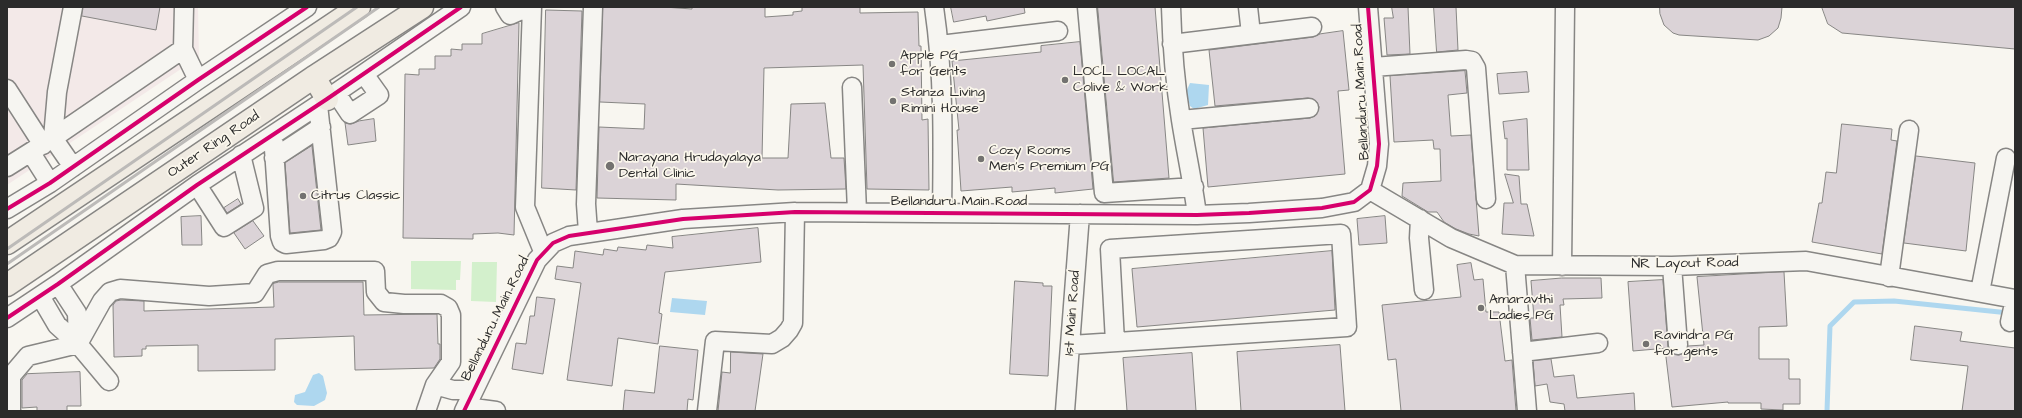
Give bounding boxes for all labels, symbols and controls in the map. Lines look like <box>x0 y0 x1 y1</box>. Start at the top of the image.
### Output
street label: Bellanduru Main Road <box>1350 23 1374 161</box>
place label: Apple PG for Gents <box>900 48 966 80</box>
marker: Apple PG for Gents <box>887 59 897 69</box>
place label: LOCL LOCAL Colive & Work <box>1073 64 1168 96</box>
marker: LOCL LOCAL Colive & Work <box>1060 75 1070 85</box>
place label: Stanza Living Rimini House <box>901 85 985 118</box>
marker: Stanza Living Rimini House <box>888 96 898 106</box>
street label: Outer Ring Road <box>165 108 263 182</box>
place label: Cozy Rooms Men's Premium PG <box>989 143 1110 176</box>
place label: Narayana Hrudayalaya Dental Clinic <box>619 150 761 182</box>
marker: Cozy Rooms Men's Premium PG <box>976 154 986 164</box>
marker: Narayana Hrudayalaya Dental Clinic <box>604 160 616 172</box>
place label: Citrus Classic <box>311 188 400 204</box>
marker: Citrus Classic <box>298 191 308 201</box>
street label: Bellanduru Main Road <box>891 194 1027 210</box>
street label: Bellanduru Main Road <box>459 254 533 384</box>
street label: NR Layout Road <box>1631 255 1739 273</box>
street label: 1st Main Road <box>1062 270 1084 356</box>
place label: Amaravthi Ladies PG <box>1489 292 1554 324</box>
marker: Amaravthi Ladies PG <box>1476 303 1486 313</box>
place label: Ravindra PG for gents <box>1654 328 1734 360</box>
marker: Ravindra PG for gents <box>1641 339 1651 349</box>

